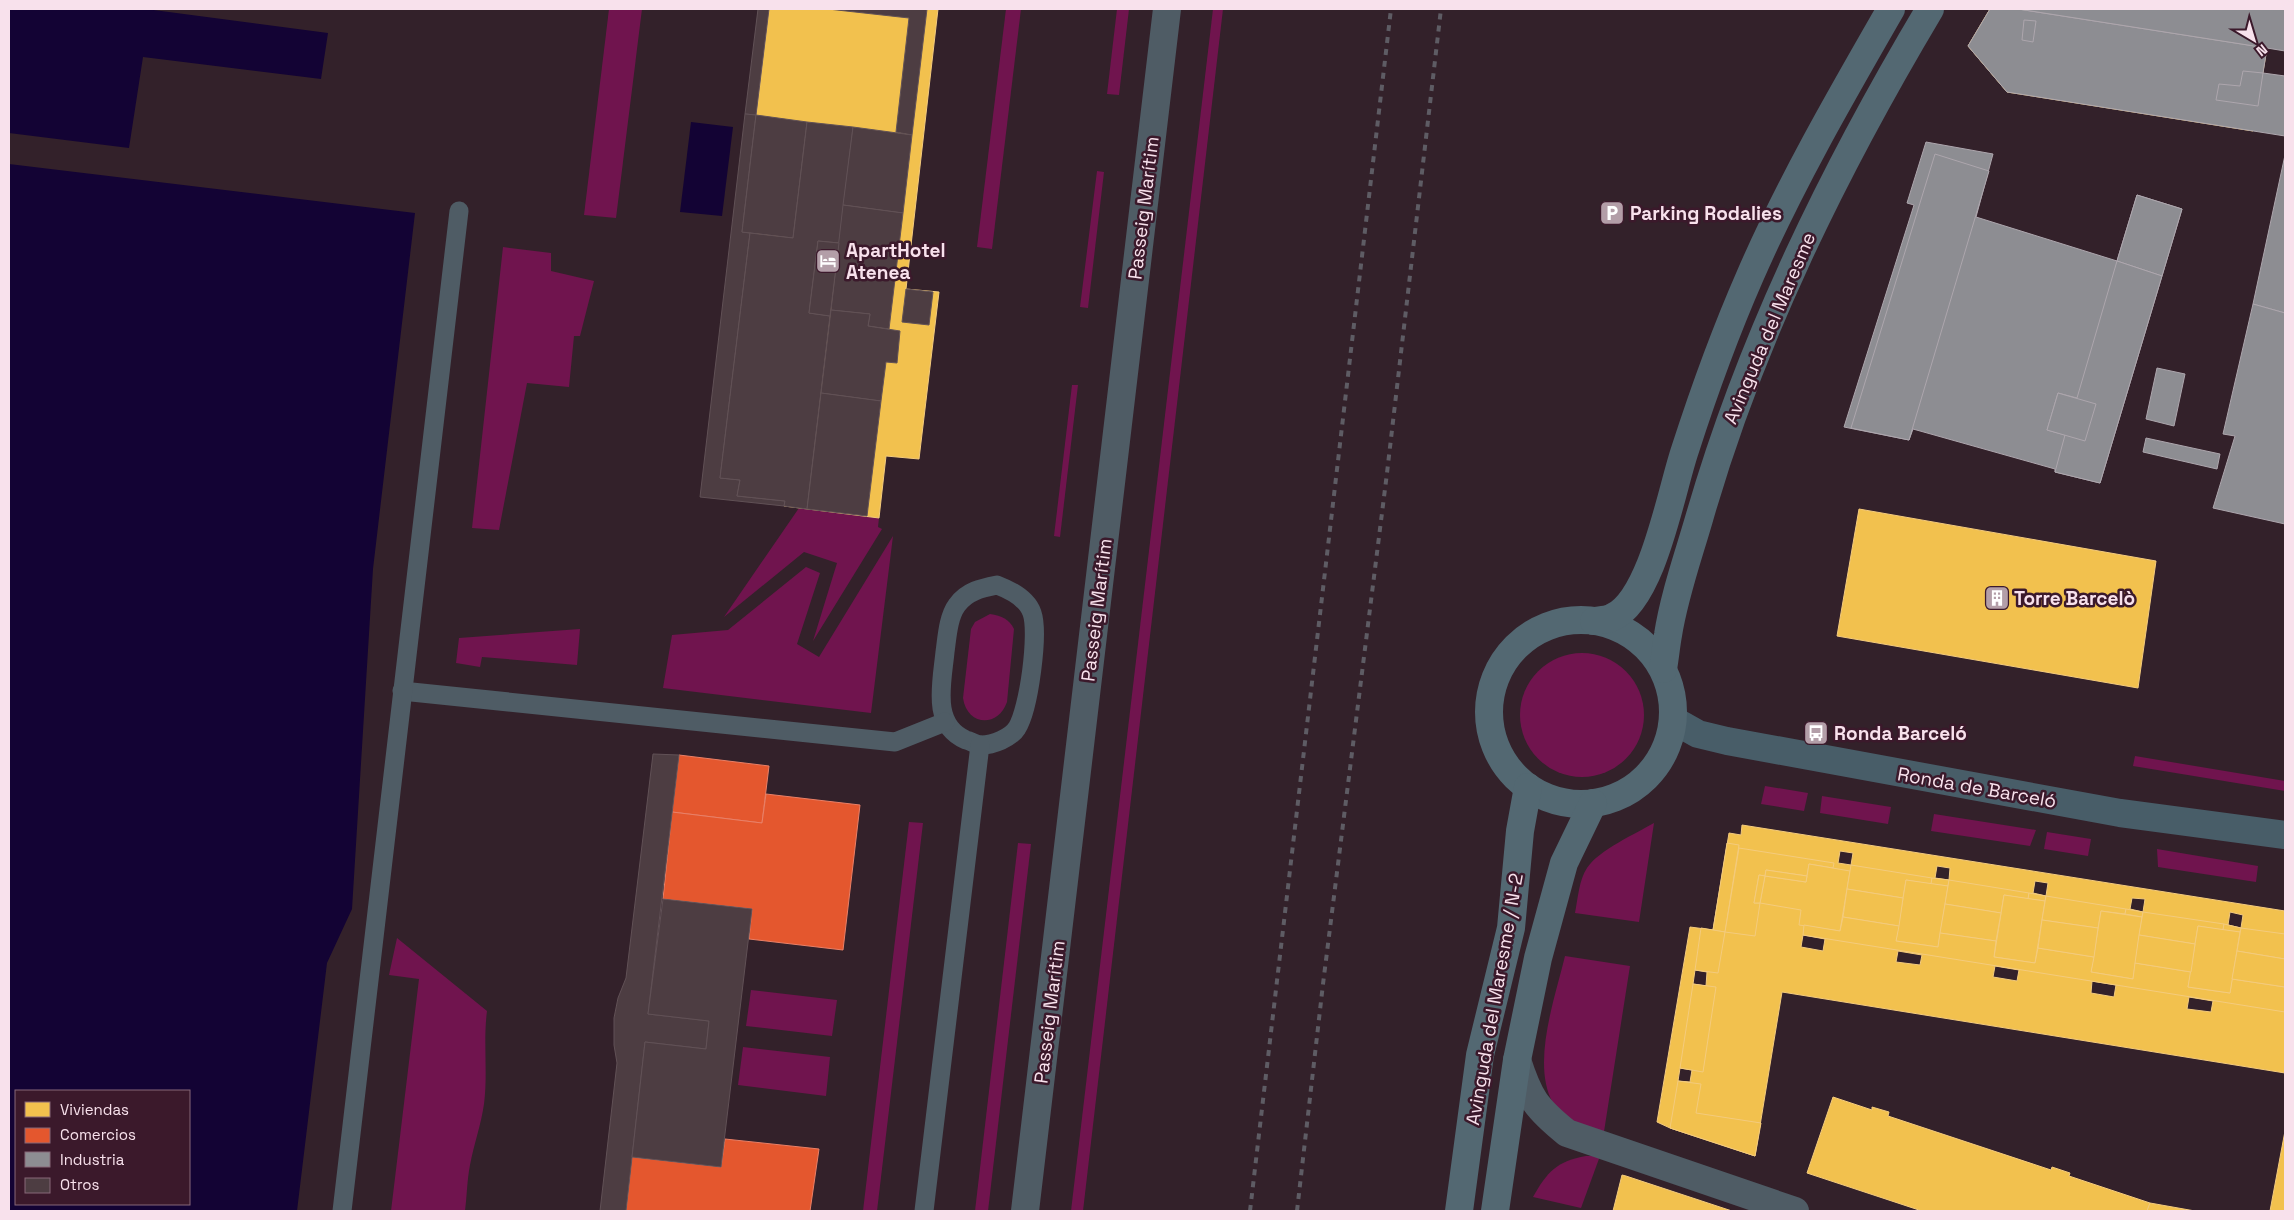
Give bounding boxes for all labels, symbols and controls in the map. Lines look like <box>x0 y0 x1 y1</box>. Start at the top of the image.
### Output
north arrow <box>2229 15 2279 65</box>
text: N <box>2253 40 2271 60</box>
street label: Passeig Marítim <box>1122 135 1165 281</box>
parking icon: Parking Rodalies <box>1599 200 1625 226</box>
place label: Parking Rodalies <box>1630 201 1782 226</box>
street label: Avinguda del Maresme <box>1718 228 1821 428</box>
place label: ApartHotel Atenea <box>846 238 945 285</box>
hotel icon: ApartHotel Atenea <box>815 248 841 274</box>
street label: Passeig Marítim <box>1075 537 1118 683</box>
building icon: Torre Barcelò <box>1984 585 2010 611</box>
place label: Torre Barcelò <box>2014 586 2135 611</box>
bus stop icon: Ronda Barceló <box>1803 720 1829 746</box>
place label: Ronda Barceló <box>1834 721 1967 746</box>
street label: Ronda de Barceló <box>1895 761 2058 814</box>
street label: Avinguda del Maresme / N-2 <box>1460 871 1529 1127</box>
street label: Passeig Marítim <box>1028 939 1071 1085</box>
legend <box>15 1090 190 1205</box>
text: Viviendas <box>60 1100 129 1119</box>
text: Comercios <box>60 1125 136 1144</box>
text: Industria <box>60 1150 125 1169</box>
text: Otros <box>60 1175 100 1194</box>

